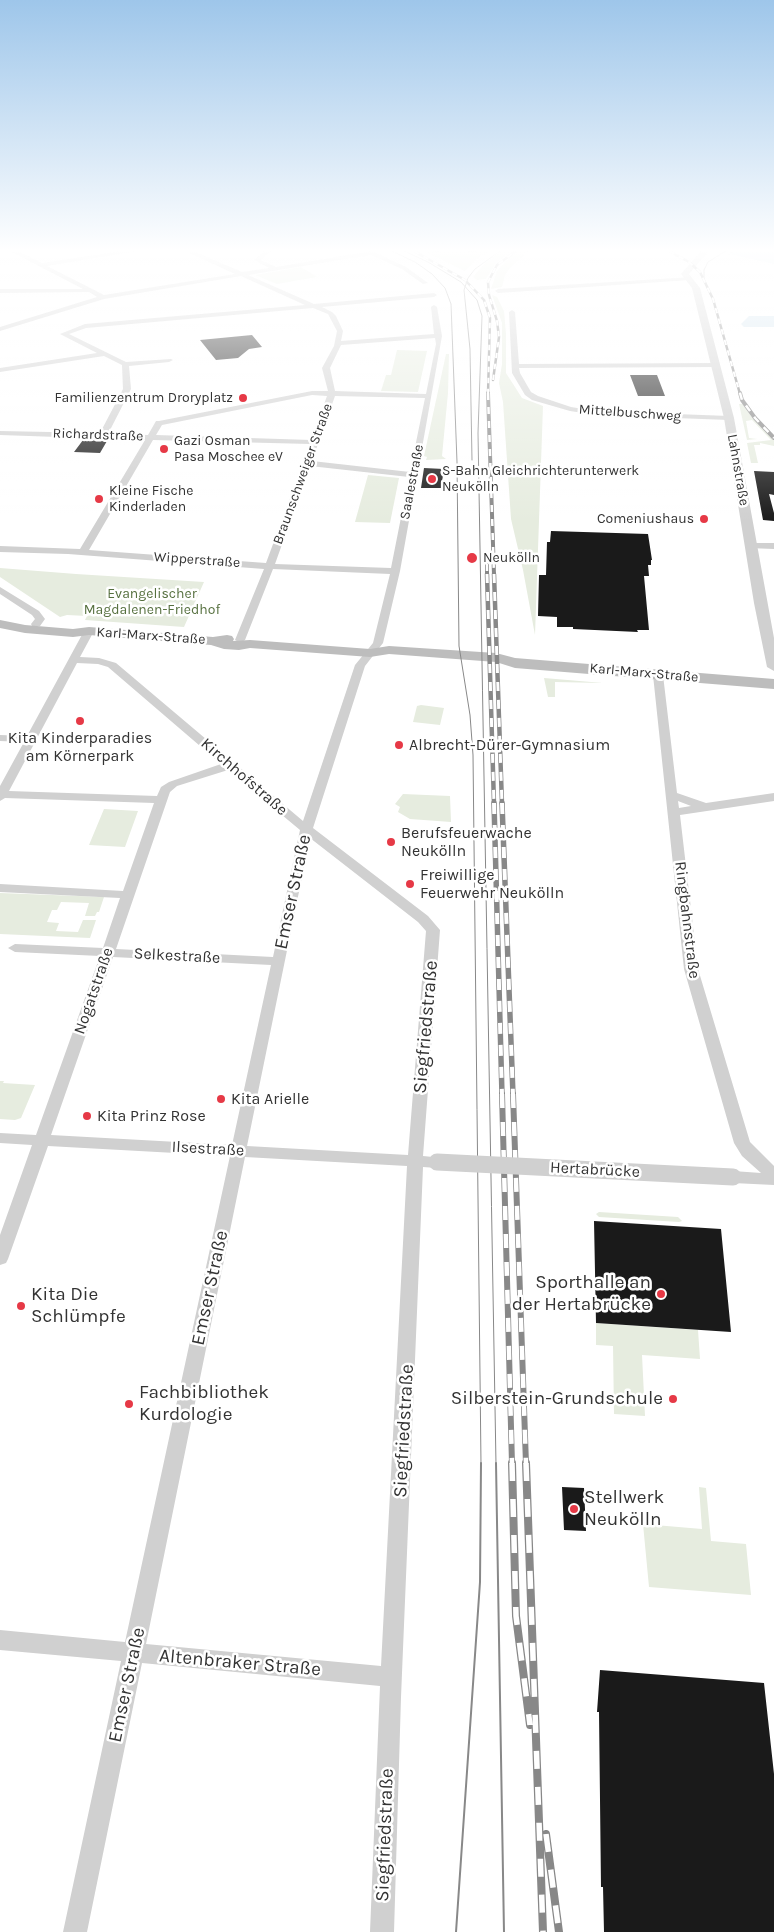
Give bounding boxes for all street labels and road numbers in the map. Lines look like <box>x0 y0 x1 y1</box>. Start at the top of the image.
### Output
street label: Braunschweiger Straße <box>270 401 336 547</box>
street label: Mittelbuschweg <box>578 401 682 425</box>
street label: Richardstraße <box>52 425 144 445</box>
street label: Lahnstraße <box>723 433 753 507</box>
street label: Saalestraße <box>396 443 428 521</box>
street label: Wipperstraße <box>153 549 241 571</box>
street label: Karl-Marx-Straße <box>96 624 206 648</box>
street label: Karl-Marx-Straße <box>589 660 699 686</box>
street label: Kirchhofstraße <box>197 734 291 820</box>
street label: Emser Straße <box>270 832 316 952</box>
street label: Ringbahnstraße <box>670 860 704 980</box>
street label: Selkestraße <box>133 944 221 968</box>
street label: Nogatstraße <box>70 945 118 1037</box>
street label: Siegfriedstraße <box>409 959 443 1095</box>
street label: Ilsestraße <box>171 1138 245 1160</box>
street label: Hertabrücke <box>550 1158 640 1182</box>
street label: Emser Straße <box>187 1228 233 1348</box>
street label: Siegfriedstraße <box>389 1364 419 1498</box>
street label: Emser Straße <box>104 1625 150 1745</box>
street label: Altenbraker Straße <box>158 1645 322 1681</box>
street label: Siegfriedstraße <box>371 1768 399 1902</box>

